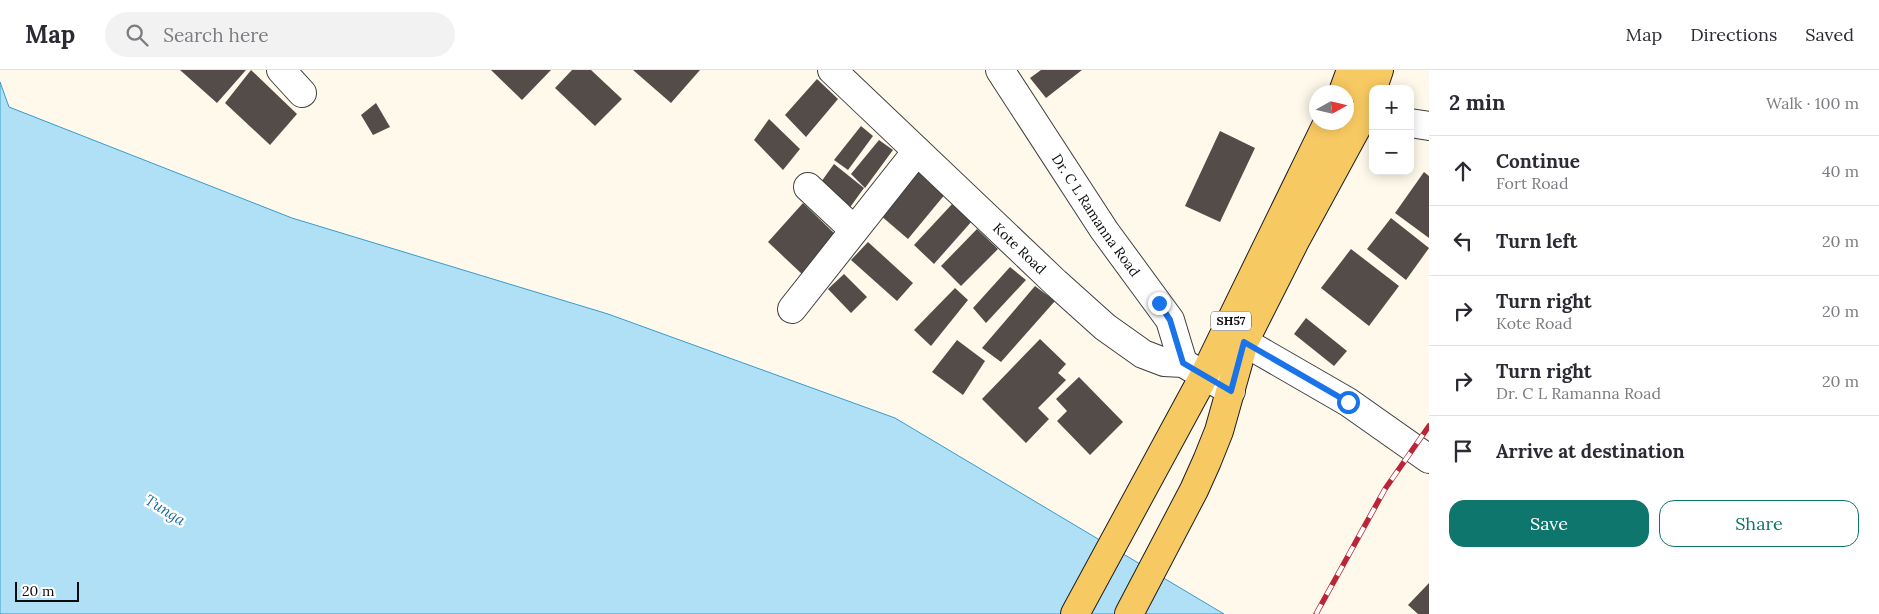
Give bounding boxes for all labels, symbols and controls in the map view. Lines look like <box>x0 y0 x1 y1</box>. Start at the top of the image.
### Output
search box <box>105 12 455 57</box>
text: Map <box>25 19 75 50</box>
icon: search <box>123 21 151 49</box>
text: Search here <box>163 23 269 47</box>
text: Map <box>1626 23 1662 46</box>
text: Directions <box>1690 23 1777 46</box>
text: Saved <box>1805 23 1854 46</box>
north arrow <box>1309 85 1354 130</box>
map controls <box>1369 85 1414 175</box>
button: + <box>1369 85 1414 130</box>
text: 2 min <box>1449 89 1505 116</box>
text: Walk · 100 m <box>1766 93 1859 113</box>
button: − <box>1369 130 1414 175</box>
text: Continue <box>1496 149 1580 173</box>
street label: Dr. C L Ramanna Road <box>1048 150 1144 280</box>
icon: ahead <box>1449 157 1477 185</box>
text: 40 m <box>1822 161 1859 181</box>
text: Fort Road <box>1496 173 1568 193</box>
street label: Kote Road <box>989 219 1050 278</box>
icon: left <box>1449 227 1477 255</box>
text: Turn left <box>1496 229 1577 253</box>
text: 20 m <box>1822 231 1859 251</box>
text: Turn right <box>1496 289 1592 313</box>
route end <box>1148 292 1171 315</box>
icon: right <box>1449 297 1477 325</box>
text: 20 m <box>1822 301 1859 321</box>
road number: SH57 <box>1211 312 1251 330</box>
text: Kote Road <box>1496 313 1572 333</box>
text: Turn right <box>1496 359 1592 383</box>
icon: right <box>1449 367 1477 395</box>
text: 20 m <box>1822 371 1859 391</box>
text: Dr. C L Ramanna Road <box>1496 383 1661 403</box>
route start <box>1337 391 1360 414</box>
icon: arrive <box>1449 437 1477 465</box>
text: Arrive at destination <box>1496 439 1685 463</box>
water label: Tunga <box>142 490 189 530</box>
button: Save <box>1449 500 1649 547</box>
button: Share <box>1659 500 1859 547</box>
scale bar <box>15 579 79 602</box>
text: 20 m <box>22 582 54 600</box>

